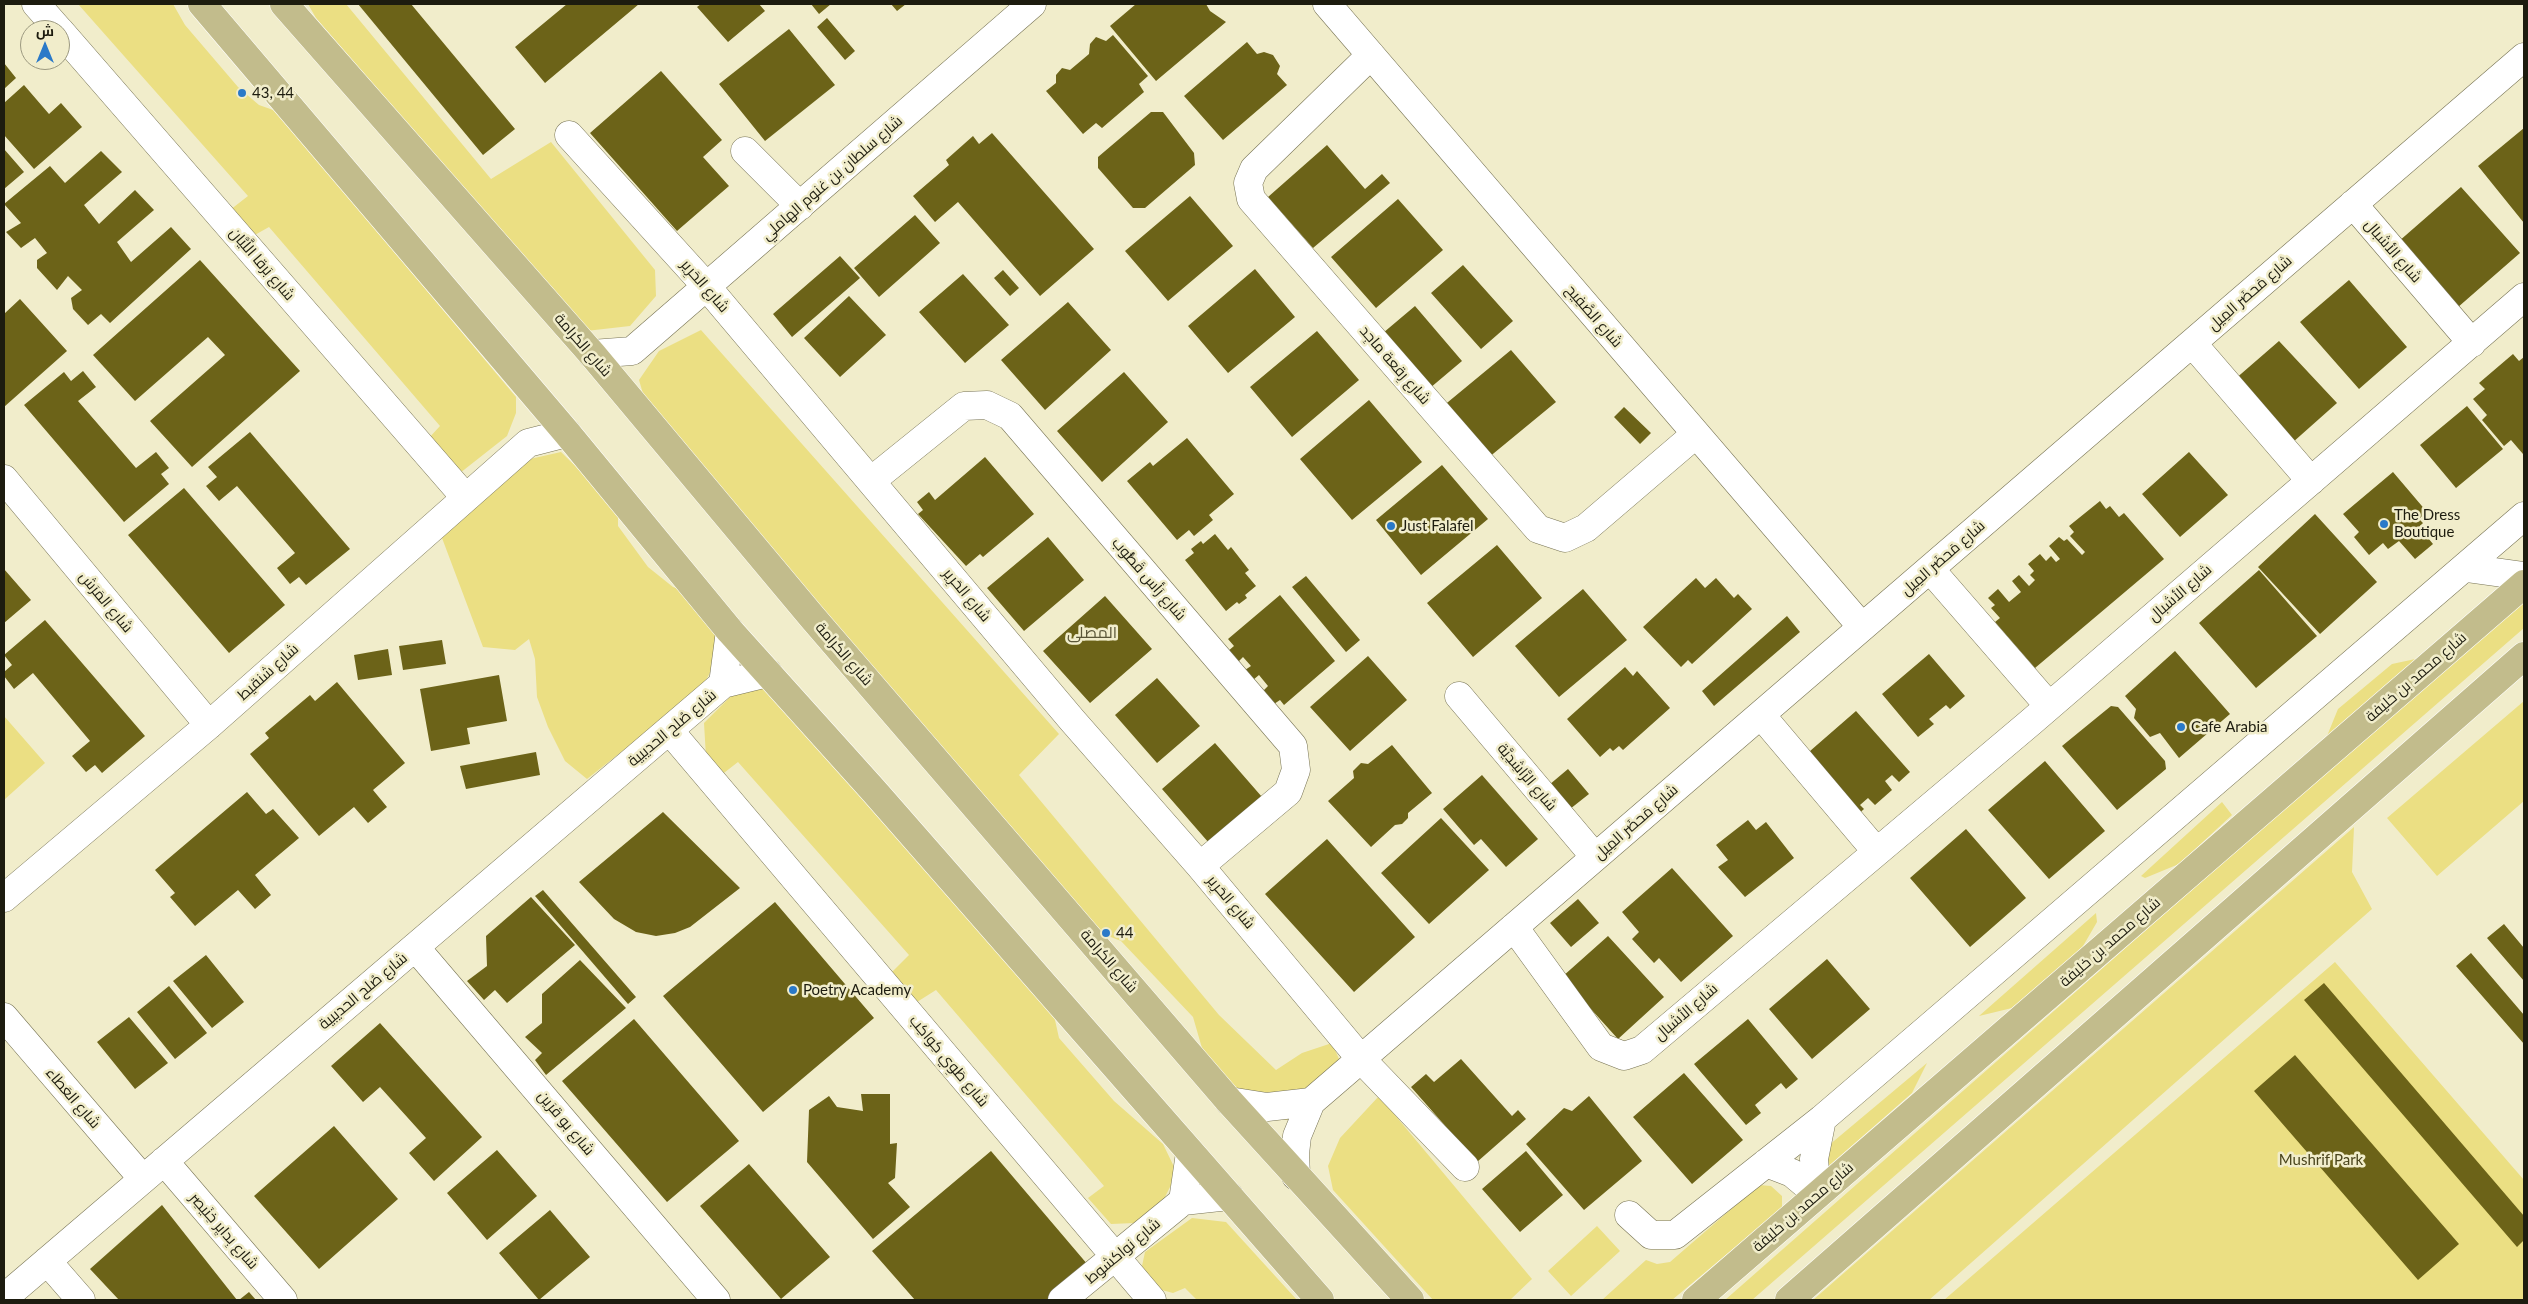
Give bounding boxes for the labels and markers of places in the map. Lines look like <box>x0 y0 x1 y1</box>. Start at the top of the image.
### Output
place label: 43, 44 <box>252 84 294 102</box>
marker: 43, 44 <box>236 87 248 99</box>
place label: The Dress Boutique <box>2394 506 2460 541</box>
place label: Just Falafel <box>1401 517 1473 535</box>
marker: The Dress Boutique <box>2378 518 2390 530</box>
marker: Just Falafel <box>1385 520 1397 532</box>
place label: Cafe Arabia <box>2191 718 2268 736</box>
marker: Cafe Arabia <box>2175 721 2187 733</box>
place label: 44 <box>1116 924 1133 942</box>
marker: 44 <box>1100 927 1112 939</box>
place label: Poetry Academy <box>803 981 911 999</box>
marker: Poetry Academy <box>787 984 799 996</box>

